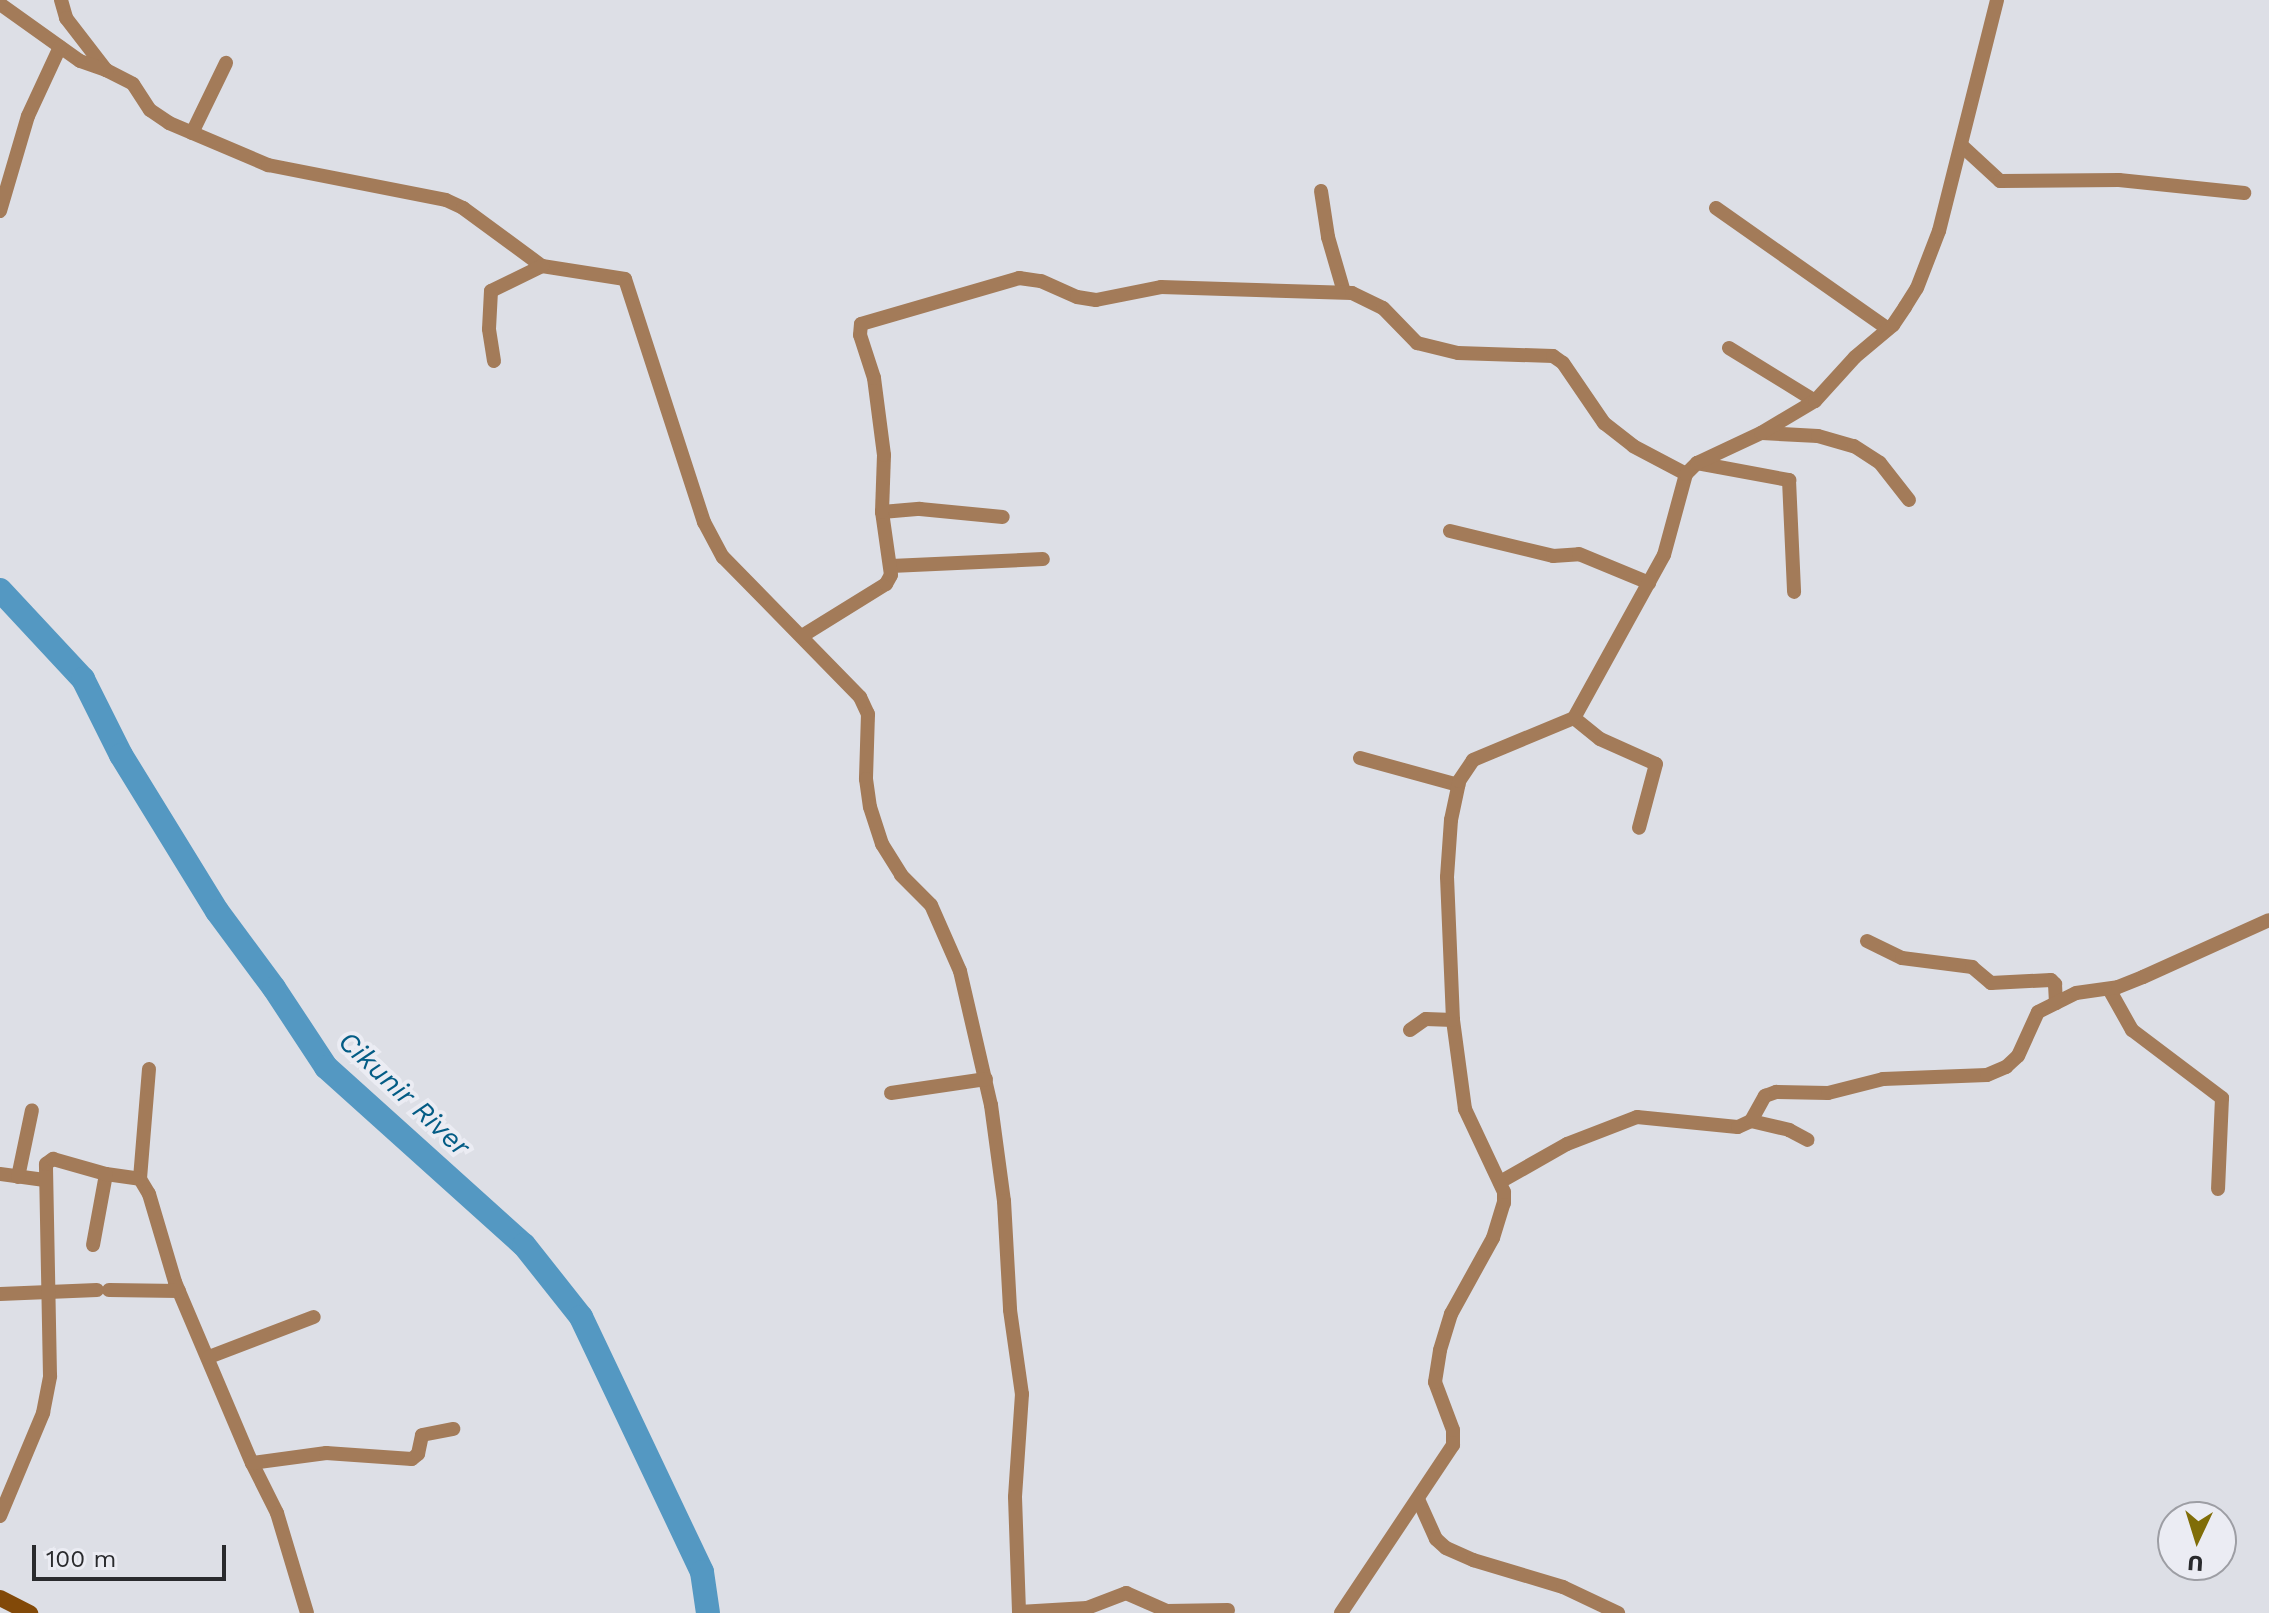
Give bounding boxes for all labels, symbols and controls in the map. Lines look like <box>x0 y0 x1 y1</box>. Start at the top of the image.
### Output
water label: Cikunir River <box>331 1024 477 1164</box>
north arrow <box>2157 1501 2237 1581</box>
scale bar <box>36 1529 230 1579</box>
text: 100 m <box>46 1545 116 1573</box>
text: U <box>2187 1550 2204 1576</box>

